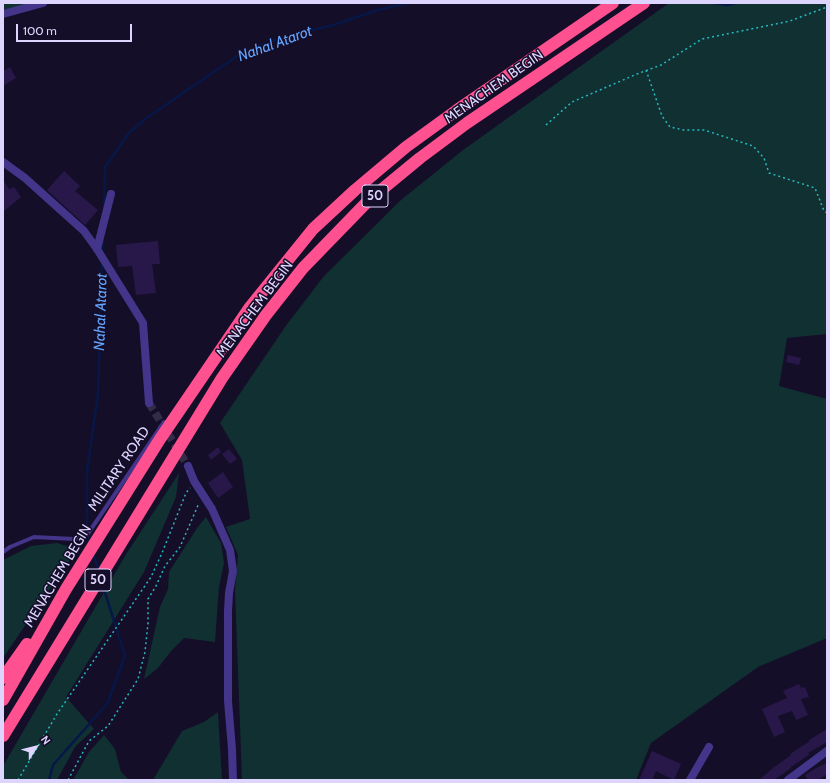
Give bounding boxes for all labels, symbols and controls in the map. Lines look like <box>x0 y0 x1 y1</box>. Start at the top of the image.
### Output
scale bar <box>18 16 134 42</box>
water label: Nahal Atarot <box>235 22 315 66</box>
text: 100 m <box>23 23 57 38</box>
street label: MENACHEM BEGIN <box>441 47 547 127</box>
road number: 50 <box>362 185 388 207</box>
street label: MENACHEM BEGIN <box>213 257 297 361</box>
water label: Nahal Atarot <box>91 273 111 351</box>
street label: MILITARY ROAD <box>85 424 153 514</box>
street label: MENACHEM BEGIN <box>21 522 95 630</box>
road number: 50 <box>85 569 111 591</box>
north arrow <box>16 727 56 767</box>
text: N <box>38 733 54 747</box>

